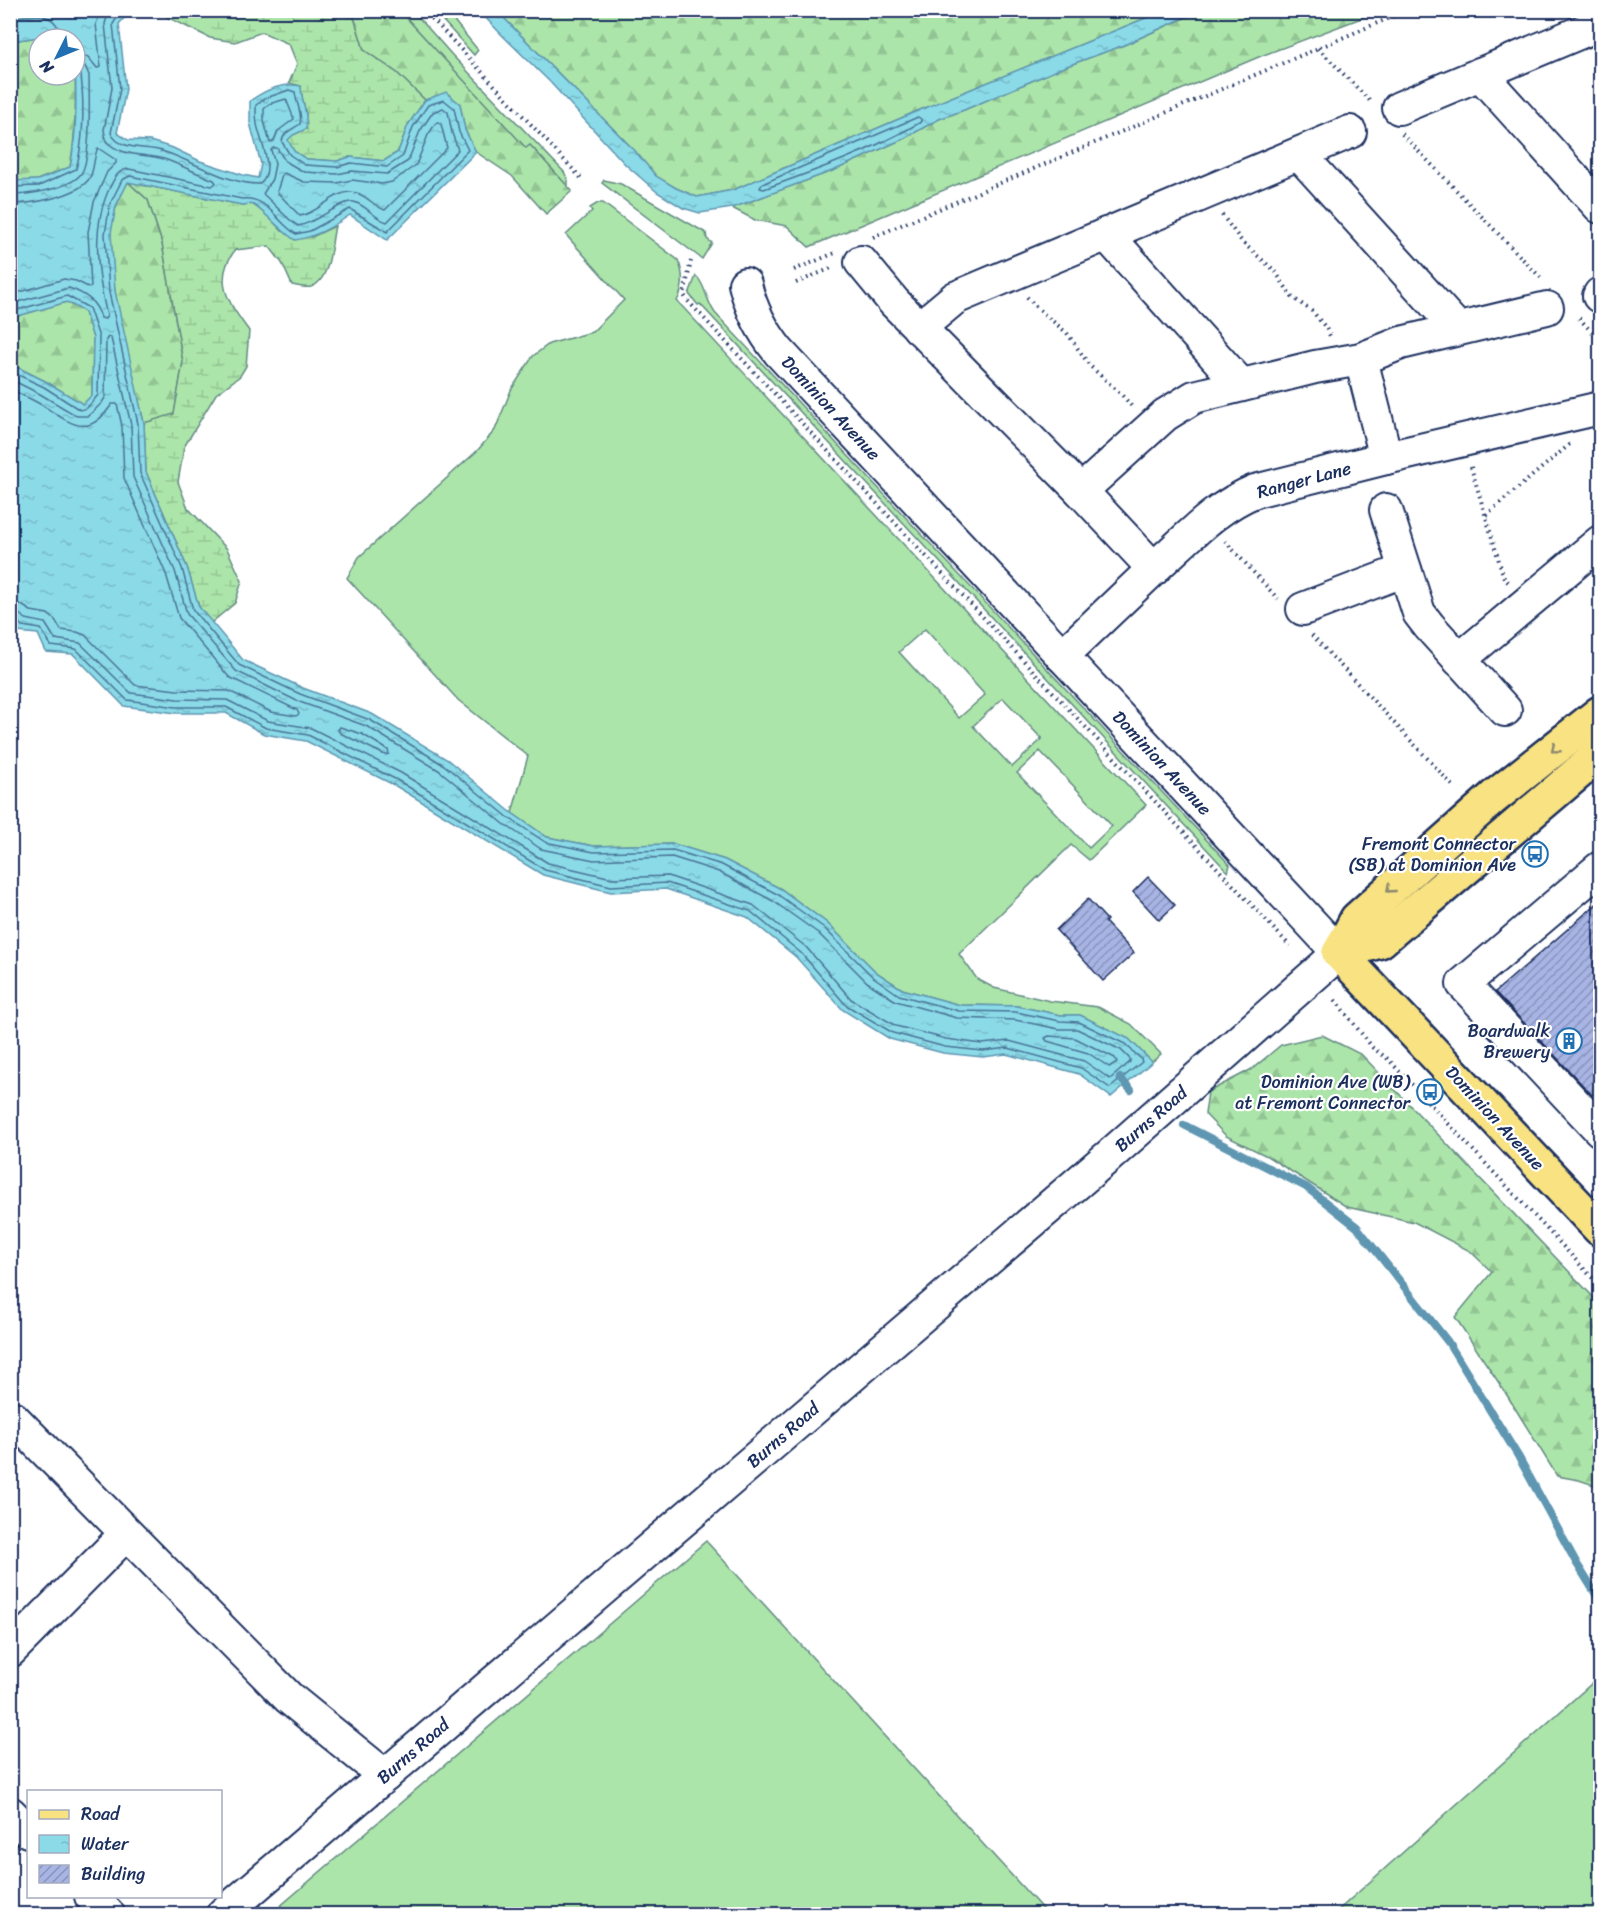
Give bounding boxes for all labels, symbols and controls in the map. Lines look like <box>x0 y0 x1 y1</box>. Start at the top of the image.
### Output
north arrow <box>27 27 87 87</box>
text: N <box>31 52 61 82</box>
street label: Dominion Avenue <box>773 348 889 468</box>
street label: Ranger Lane <box>1253 452 1355 508</box>
street label: Dominion Avenue <box>1104 703 1220 823</box>
one-way arrow <box>1551 742 1562 753</box>
place label: Fremont Connector (SB) at Dominion Ave <box>1348 828 1518 881</box>
bus stop icon: Fremont Connector (SB) at Dominion Ave <box>1520 839 1550 869</box>
one-way arrow <box>1386 882 1397 893</box>
place label: Boardwalk Brewery <box>1467 1015 1551 1068</box>
building icon: Boardwalk Brewery <box>1554 1026 1584 1056</box>
street label: Dominion Avenue <box>1437 1058 1553 1178</box>
place label: Dominion Ave (WB) at Fremont Connector <box>1235 1066 1412 1119</box>
street label: Burns Road <box>1107 1077 1196 1160</box>
bus stop icon: Dominion Ave (WB) at Fremont Connector <box>1415 1077 1445 1107</box>
street label: Burns Road <box>739 1393 828 1476</box>
street label: Burns Road <box>369 1709 458 1792</box>
legend <box>27 1790 222 1898</box>
text: Road <box>81 1798 121 1830</box>
text: Water <box>81 1828 130 1860</box>
text: Building <box>81 1858 145 1890</box>

